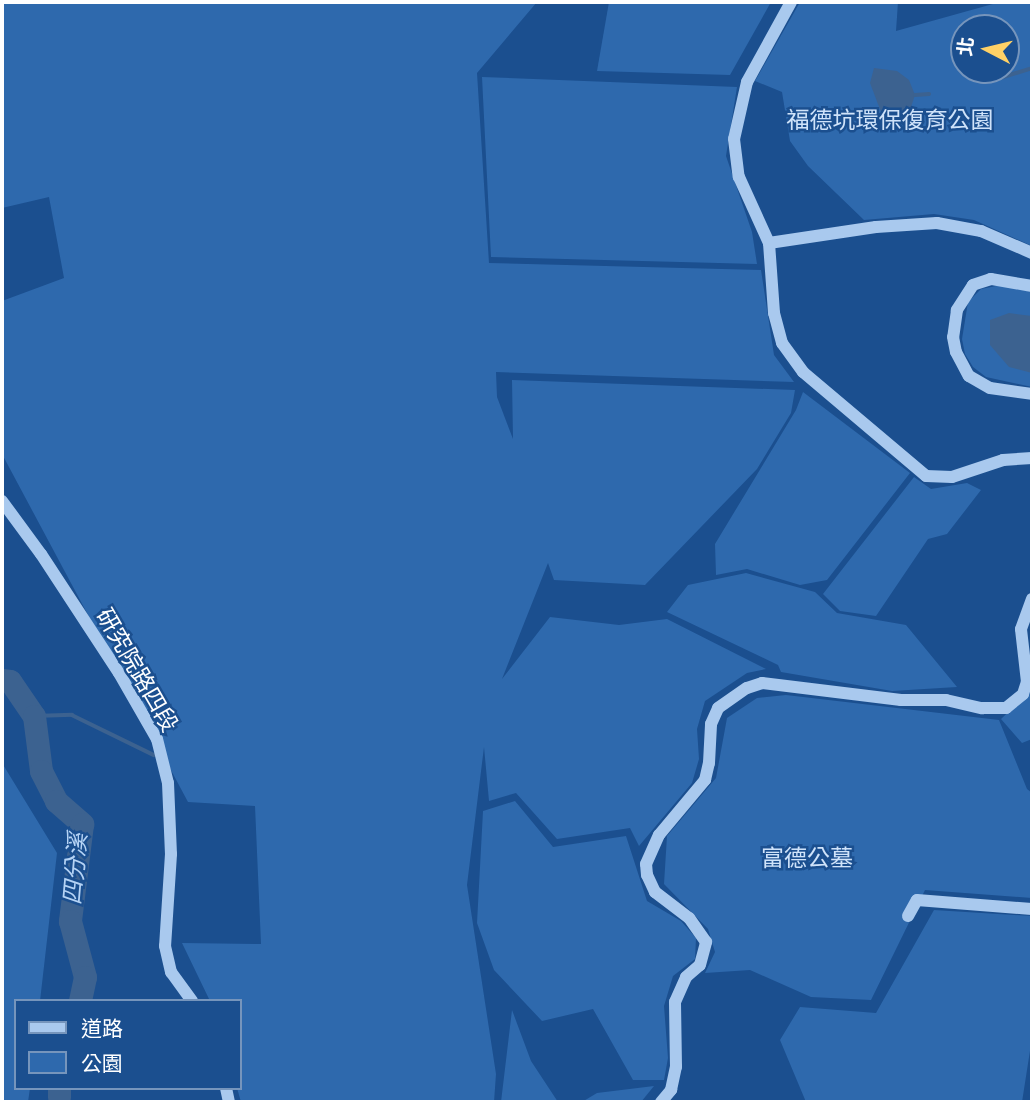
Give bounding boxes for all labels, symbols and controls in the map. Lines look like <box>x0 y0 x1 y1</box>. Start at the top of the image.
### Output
north arrow <box>950 14 1020 84</box>
text: 北 <box>951 36 980 58</box>
park label: 福德坑環保復育公園 <box>787 106 993 134</box>
street label: 研究院路四段 <box>91 603 183 737</box>
water label: 四分溪 <box>58 832 92 906</box>
park label: 富德公墓 <box>761 844 853 872</box>
legend <box>14 999 242 1090</box>
text: 道路 <box>81 1014 123 1043</box>
text: 公園 <box>81 1049 123 1078</box>

